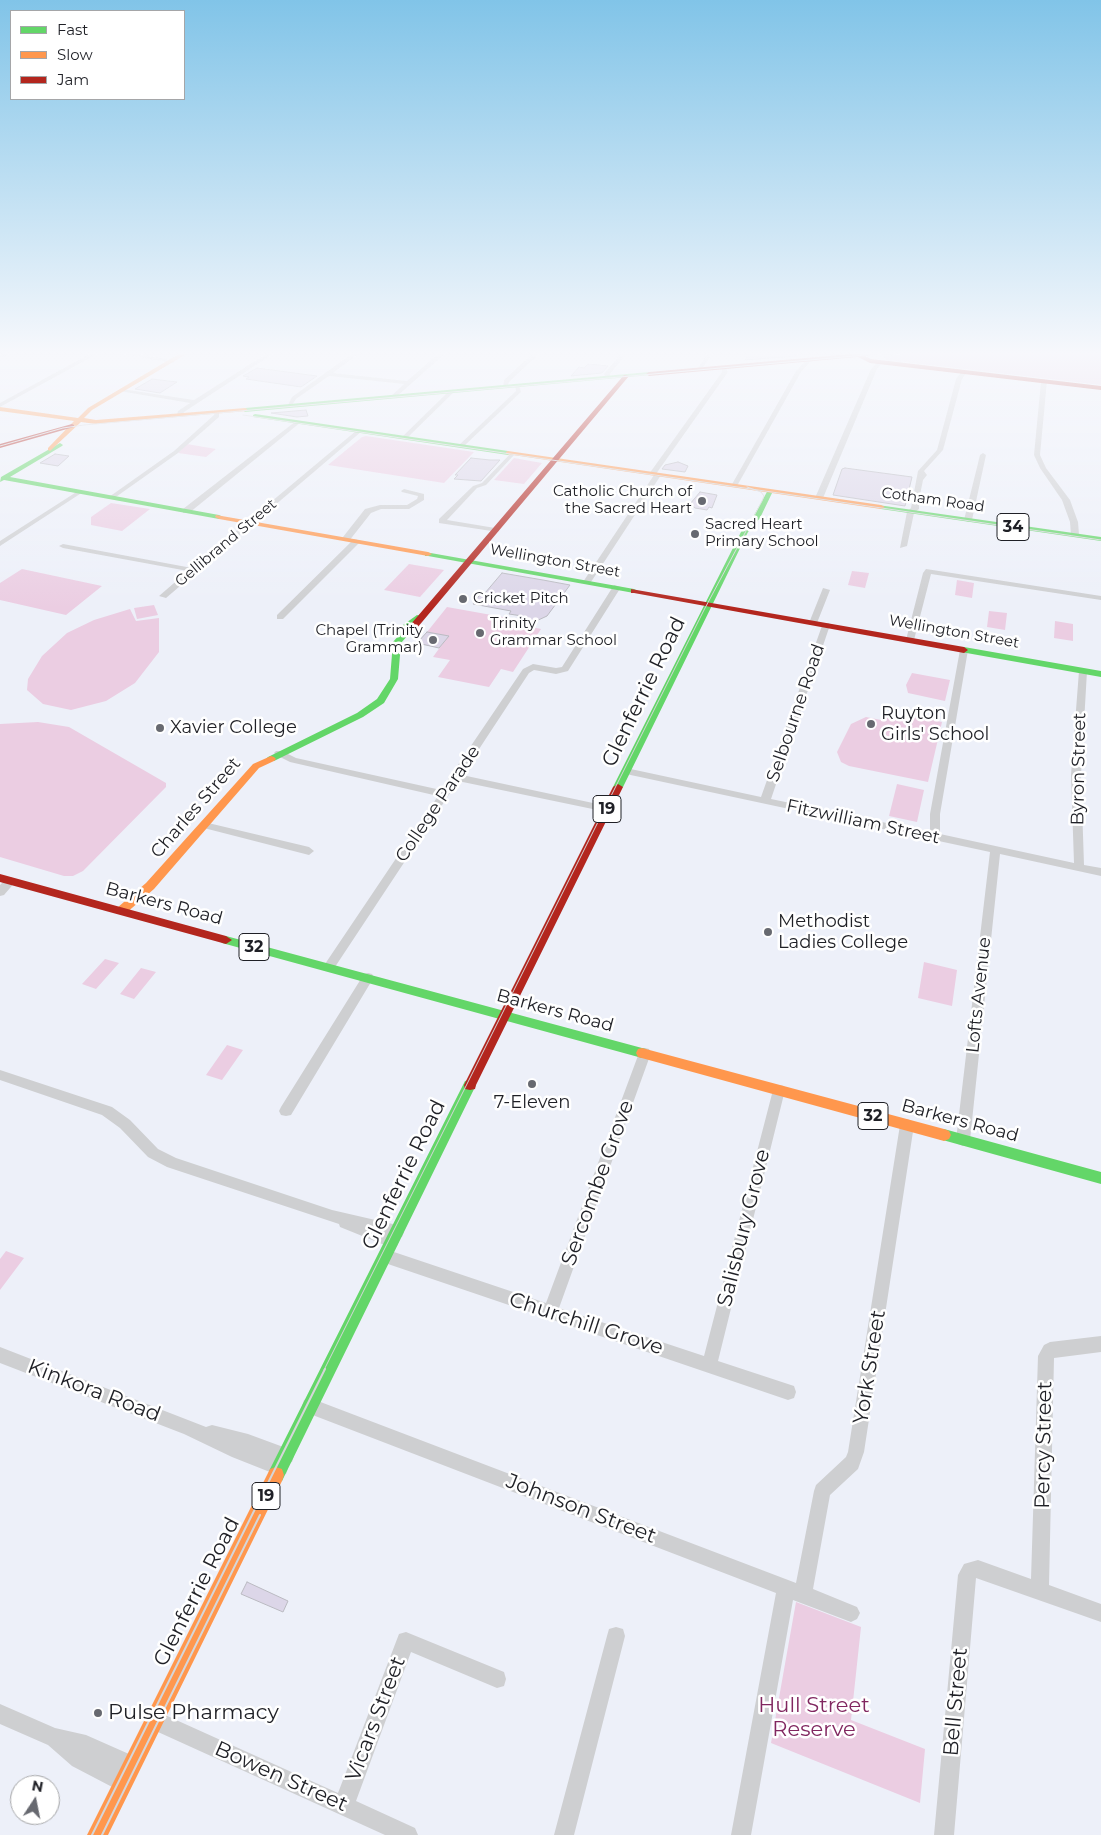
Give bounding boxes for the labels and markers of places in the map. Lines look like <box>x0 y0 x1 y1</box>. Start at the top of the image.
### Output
place label: Catholic Church of the Sacred Heart <box>553 483 692 518</box>
marker: Catholic Church of the Sacred Heart <box>696 495 708 507</box>
place label: Sacred Heart Primary School <box>705 516 819 551</box>
marker: Sacred Heart Primary School <box>689 528 701 540</box>
place label: Cricket Pitch <box>473 590 569 608</box>
marker: Cricket Pitch <box>457 593 469 605</box>
place label: Trinity Grammar School <box>490 615 617 650</box>
place label: Chapel (Trinity Grammar) <box>315 622 423 657</box>
marker: Trinity Grammar School <box>474 627 486 639</box>
marker: Chapel (Trinity Grammar) <box>427 634 439 646</box>
place label: Ruyton Girls' School <box>881 703 989 746</box>
place label: Xavier College <box>170 717 297 739</box>
marker: Ruyton Girls' School <box>865 718 877 730</box>
marker: Xavier College <box>154 722 166 734</box>
place label: Methodist Ladies College <box>778 911 908 954</box>
marker: Methodist Ladies College <box>762 926 774 938</box>
marker: 7-Eleven <box>526 1078 538 1090</box>
place label: 7-Eleven <box>494 1092 570 1114</box>
place label: Pulse Pharmacy <box>108 1700 279 1726</box>
marker: Pulse Pharmacy <box>92 1707 104 1719</box>

